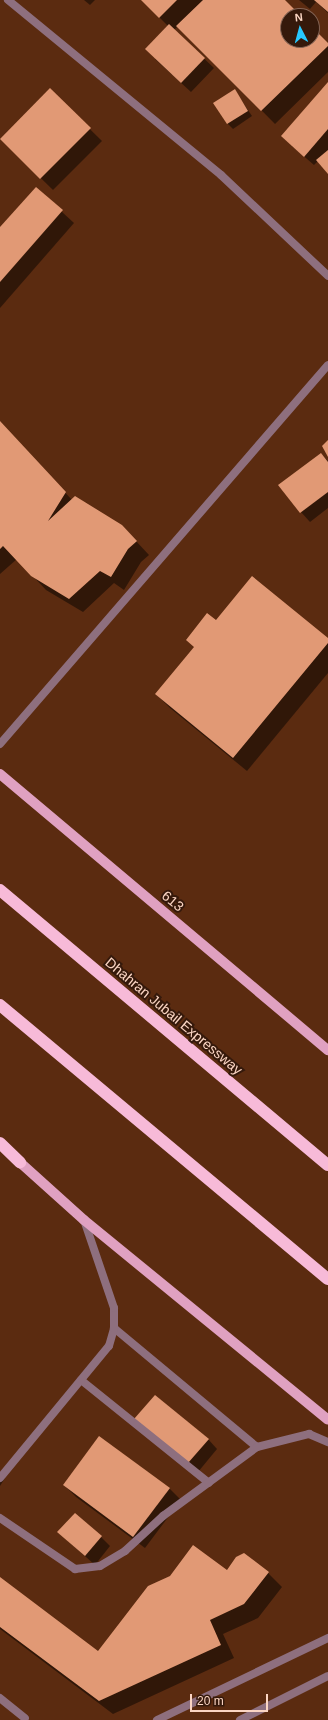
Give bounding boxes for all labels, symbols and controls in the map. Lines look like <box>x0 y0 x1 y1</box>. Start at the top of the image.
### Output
north arrow <box>280 8 320 48</box>
text: N <box>294 11 303 23</box>
street label: 613 <box>159 887 187 915</box>
street label: Dhahran Jubail Expressway <box>102 954 246 1078</box>
scale bar <box>192 1686 270 1712</box>
text: 20 m <box>197 1694 224 1708</box>

